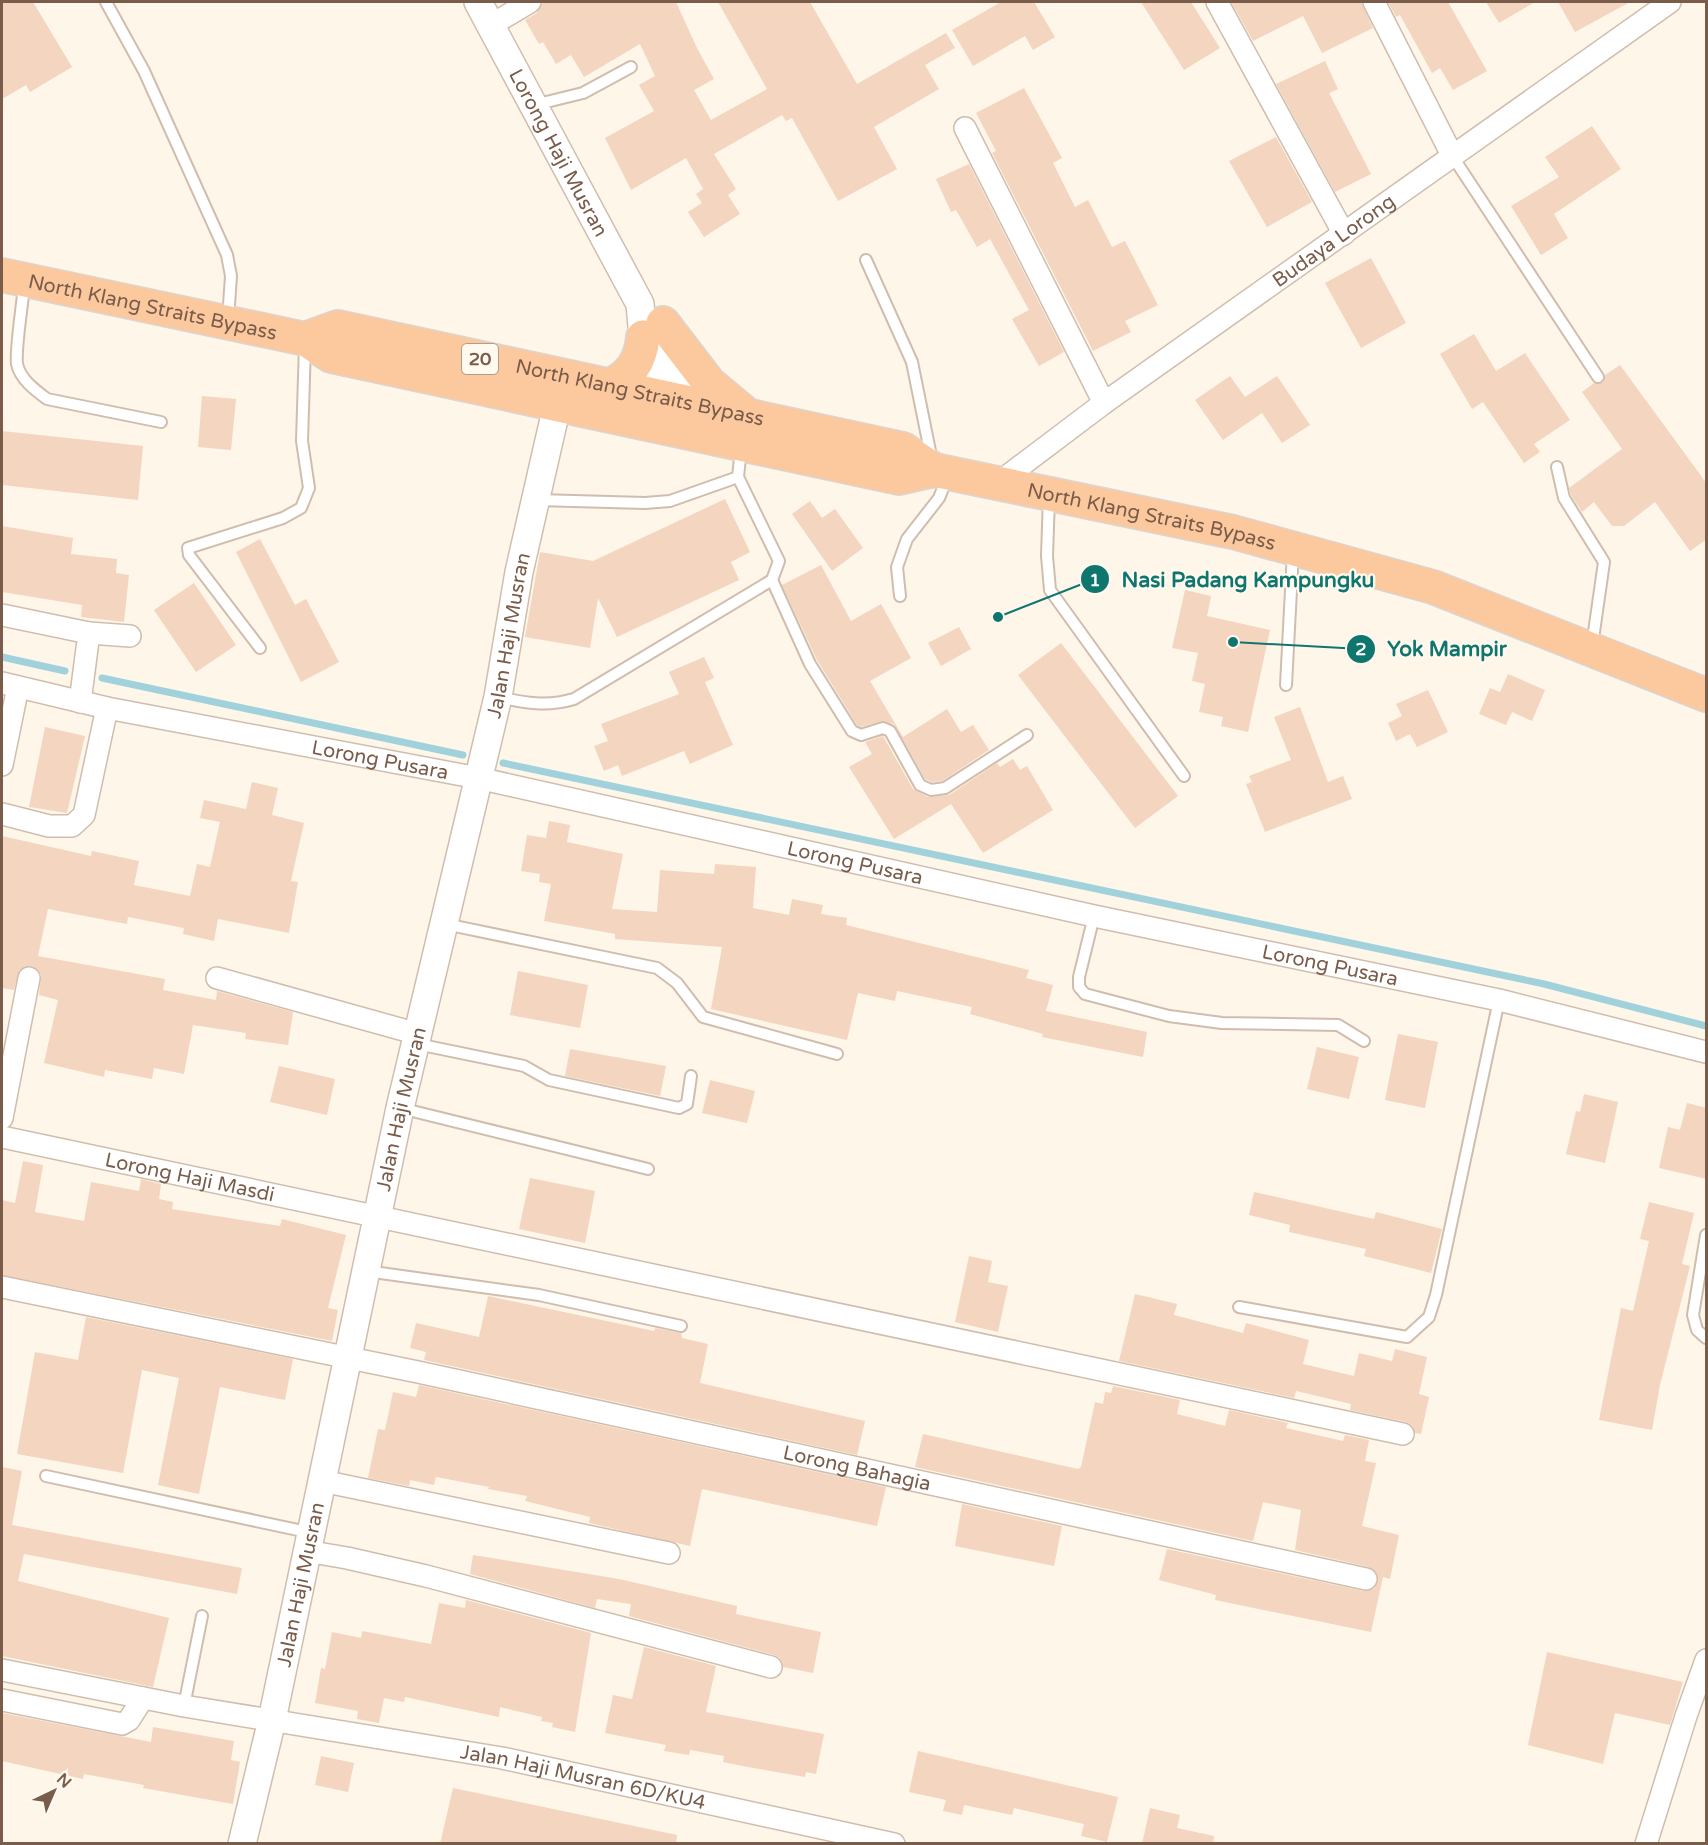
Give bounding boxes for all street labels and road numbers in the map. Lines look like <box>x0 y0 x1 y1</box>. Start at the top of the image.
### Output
street label: Lorong Haji Musran <box>503 65 613 241</box>
street label: Budaya Lorong <box>1268 190 1400 293</box>
street label: North Klang Straits Bypass <box>26 270 279 346</box>
road number: 20 <box>462 344 498 374</box>
street label: North Klang Straits Bypass <box>513 355 766 432</box>
street label: North Klang Straits Bypass <box>1025 479 1278 556</box>
street label: Jalan Haji Musran <box>482 550 536 721</box>
street label: Lorong Pusara <box>310 736 450 785</box>
street label: Lorong Pusara <box>785 837 925 890</box>
street label: Lorong Pusara <box>1260 940 1400 992</box>
street label: Jalan Haji Musran <box>372 1025 432 1194</box>
street label: Lorong Haji Masdi <box>103 1148 277 1207</box>
street label: Lorong Bahagia <box>781 1441 933 1497</box>
street label: Jalan Haji Musran <box>272 1500 330 1669</box>
street label: Jalan Haji Musran 6D/KU4 <box>458 1740 708 1815</box>

